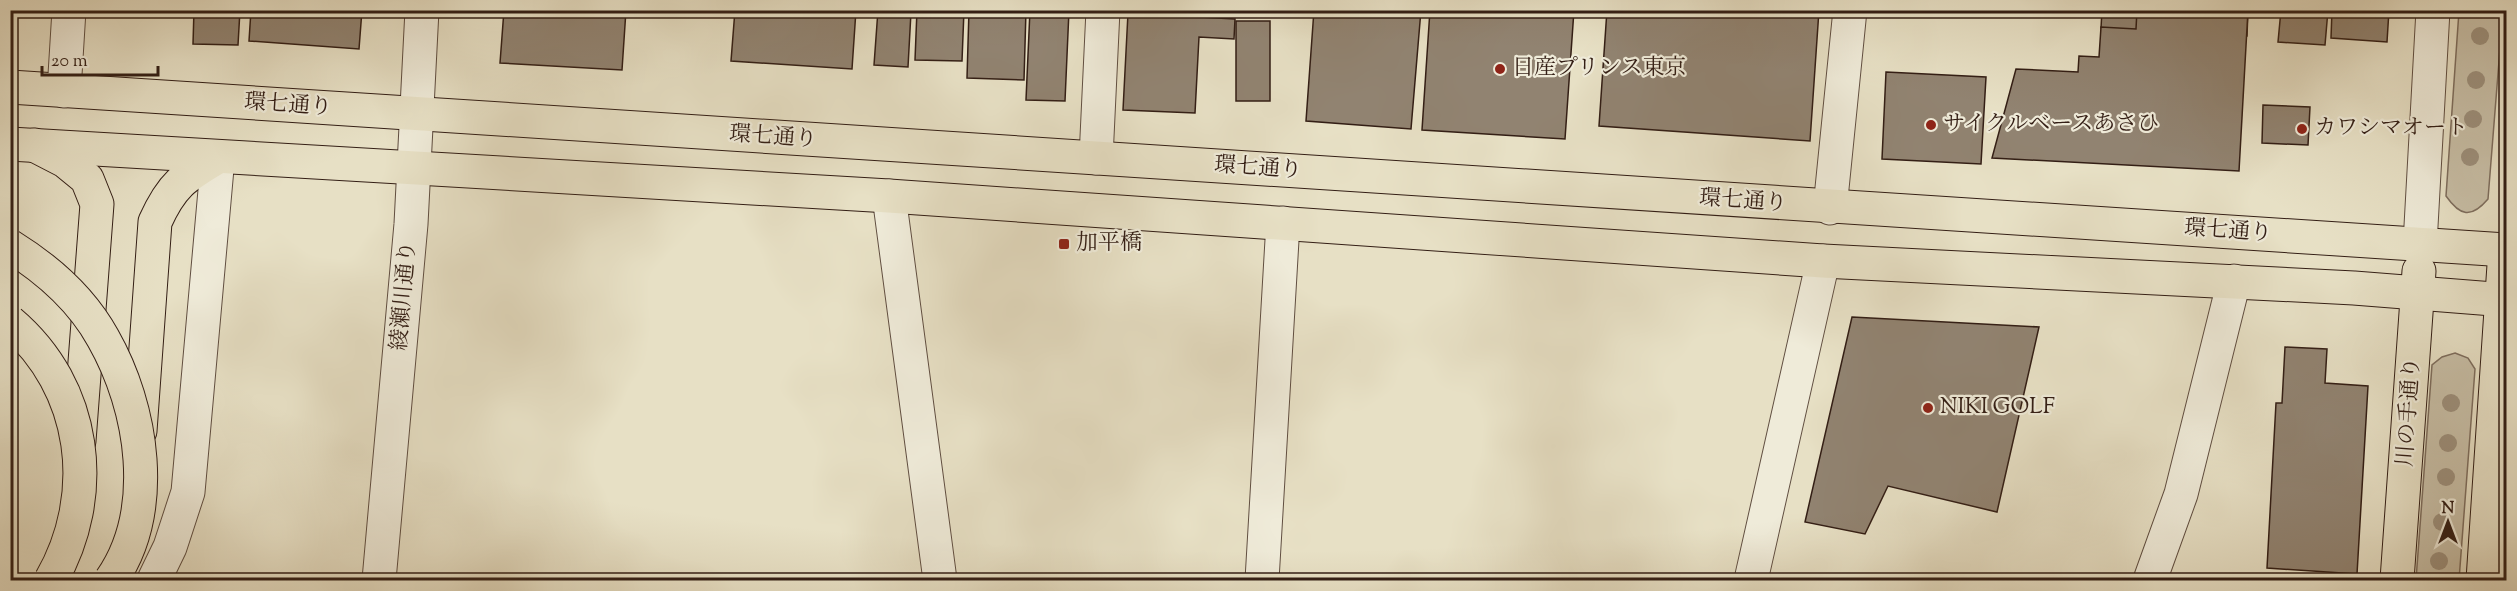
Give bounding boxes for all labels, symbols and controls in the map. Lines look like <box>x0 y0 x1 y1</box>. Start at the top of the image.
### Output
scale bar <box>42 39 158 77</box>
text: 20 m <box>51 49 88 75</box>
place label: 日産プリンス東京 <box>1512 53 1686 85</box>
marker: 日産プリンス東京 <box>1493 62 1507 76</box>
street label: 環七通り <box>243 87 333 125</box>
place label: サイクルベースあさひ <box>1943 109 2159 141</box>
place label: カワシマオート <box>2314 113 2468 145</box>
marker: サイクルベースあさひ <box>1924 118 1938 132</box>
street label: 環七通り <box>728 119 818 157</box>
marker: カワシマオート <box>2295 122 2309 136</box>
street label: 環七通り <box>1213 150 1303 188</box>
street label: 環七通り <box>1698 183 1788 221</box>
street label: 環七通り <box>2183 213 2273 251</box>
place label: 加平橋 <box>1076 228 1142 260</box>
marker: 加平橋 <box>1057 237 1071 251</box>
street label: 綾瀬川通り <box>384 240 426 352</box>
street label: 川の手通り <box>2390 356 2430 468</box>
place label: NIKI GOLF <box>1940 392 2055 424</box>
marker: NIKI GOLF <box>1921 401 1935 415</box>
north arrow <box>2418 492 2478 552</box>
text: N <box>2442 498 2455 521</box>

